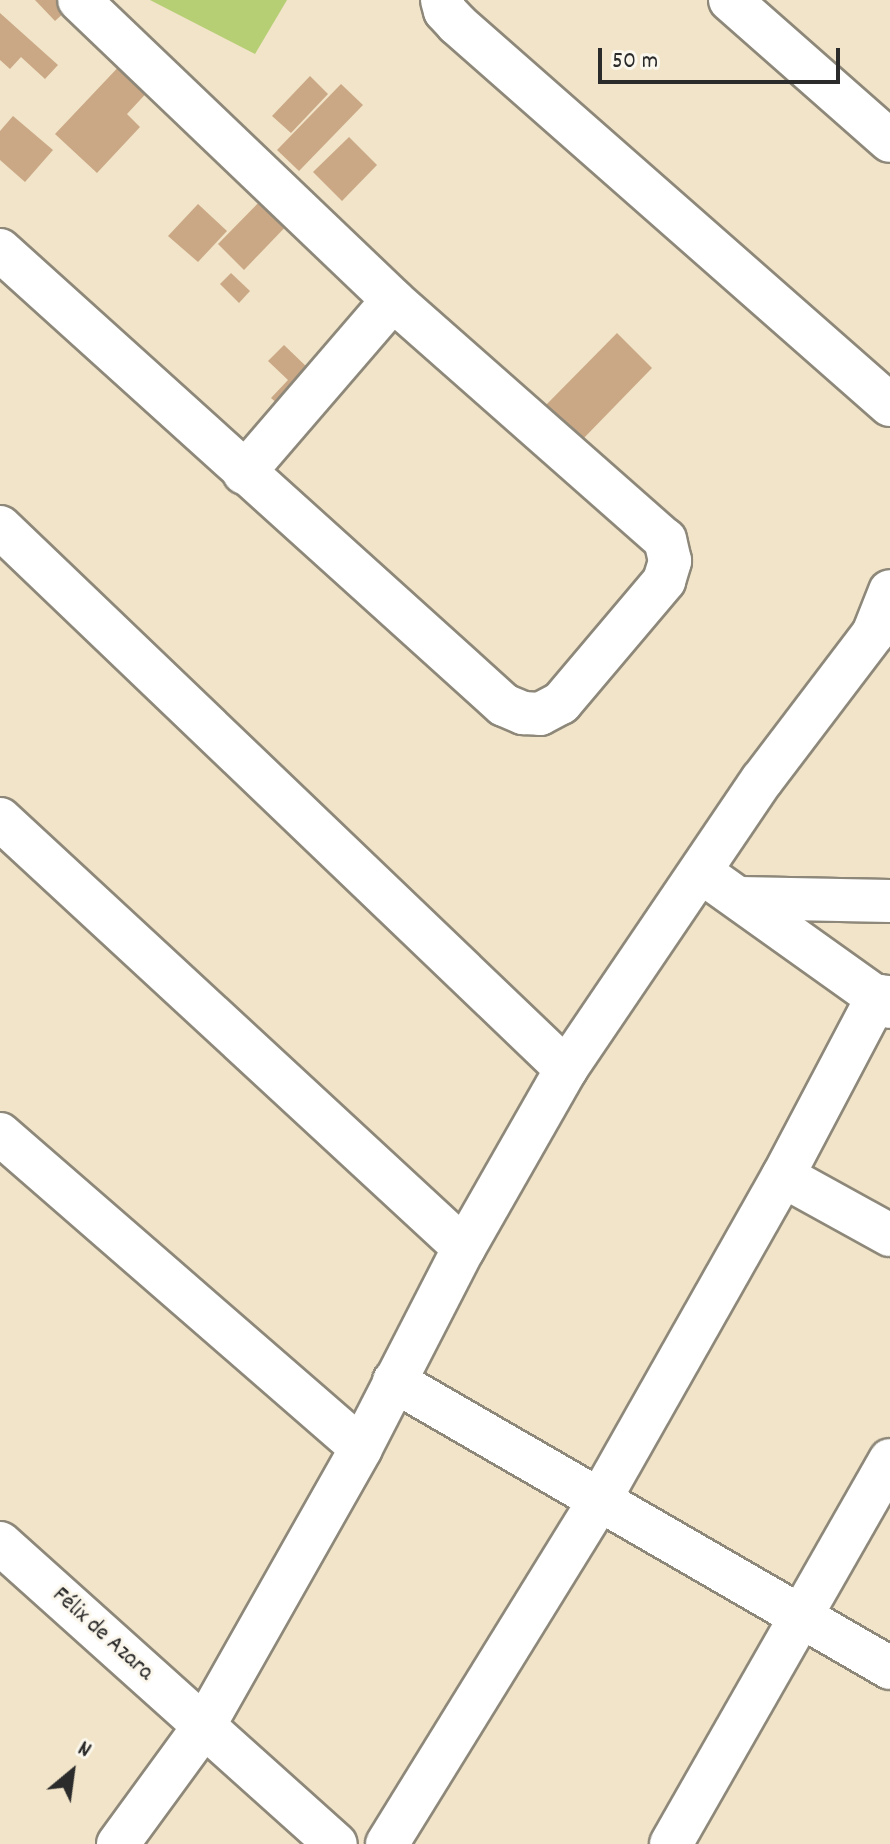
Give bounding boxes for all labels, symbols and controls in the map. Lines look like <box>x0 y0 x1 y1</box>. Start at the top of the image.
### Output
scale bar <box>602 32 844 82</box>
text: 50 m <box>612 45 658 79</box>
street label: Félix de Azara <box>45 1582 159 1688</box>
north arrow <box>32 1732 112 1812</box>
text: N <box>72 1734 96 1767</box>

